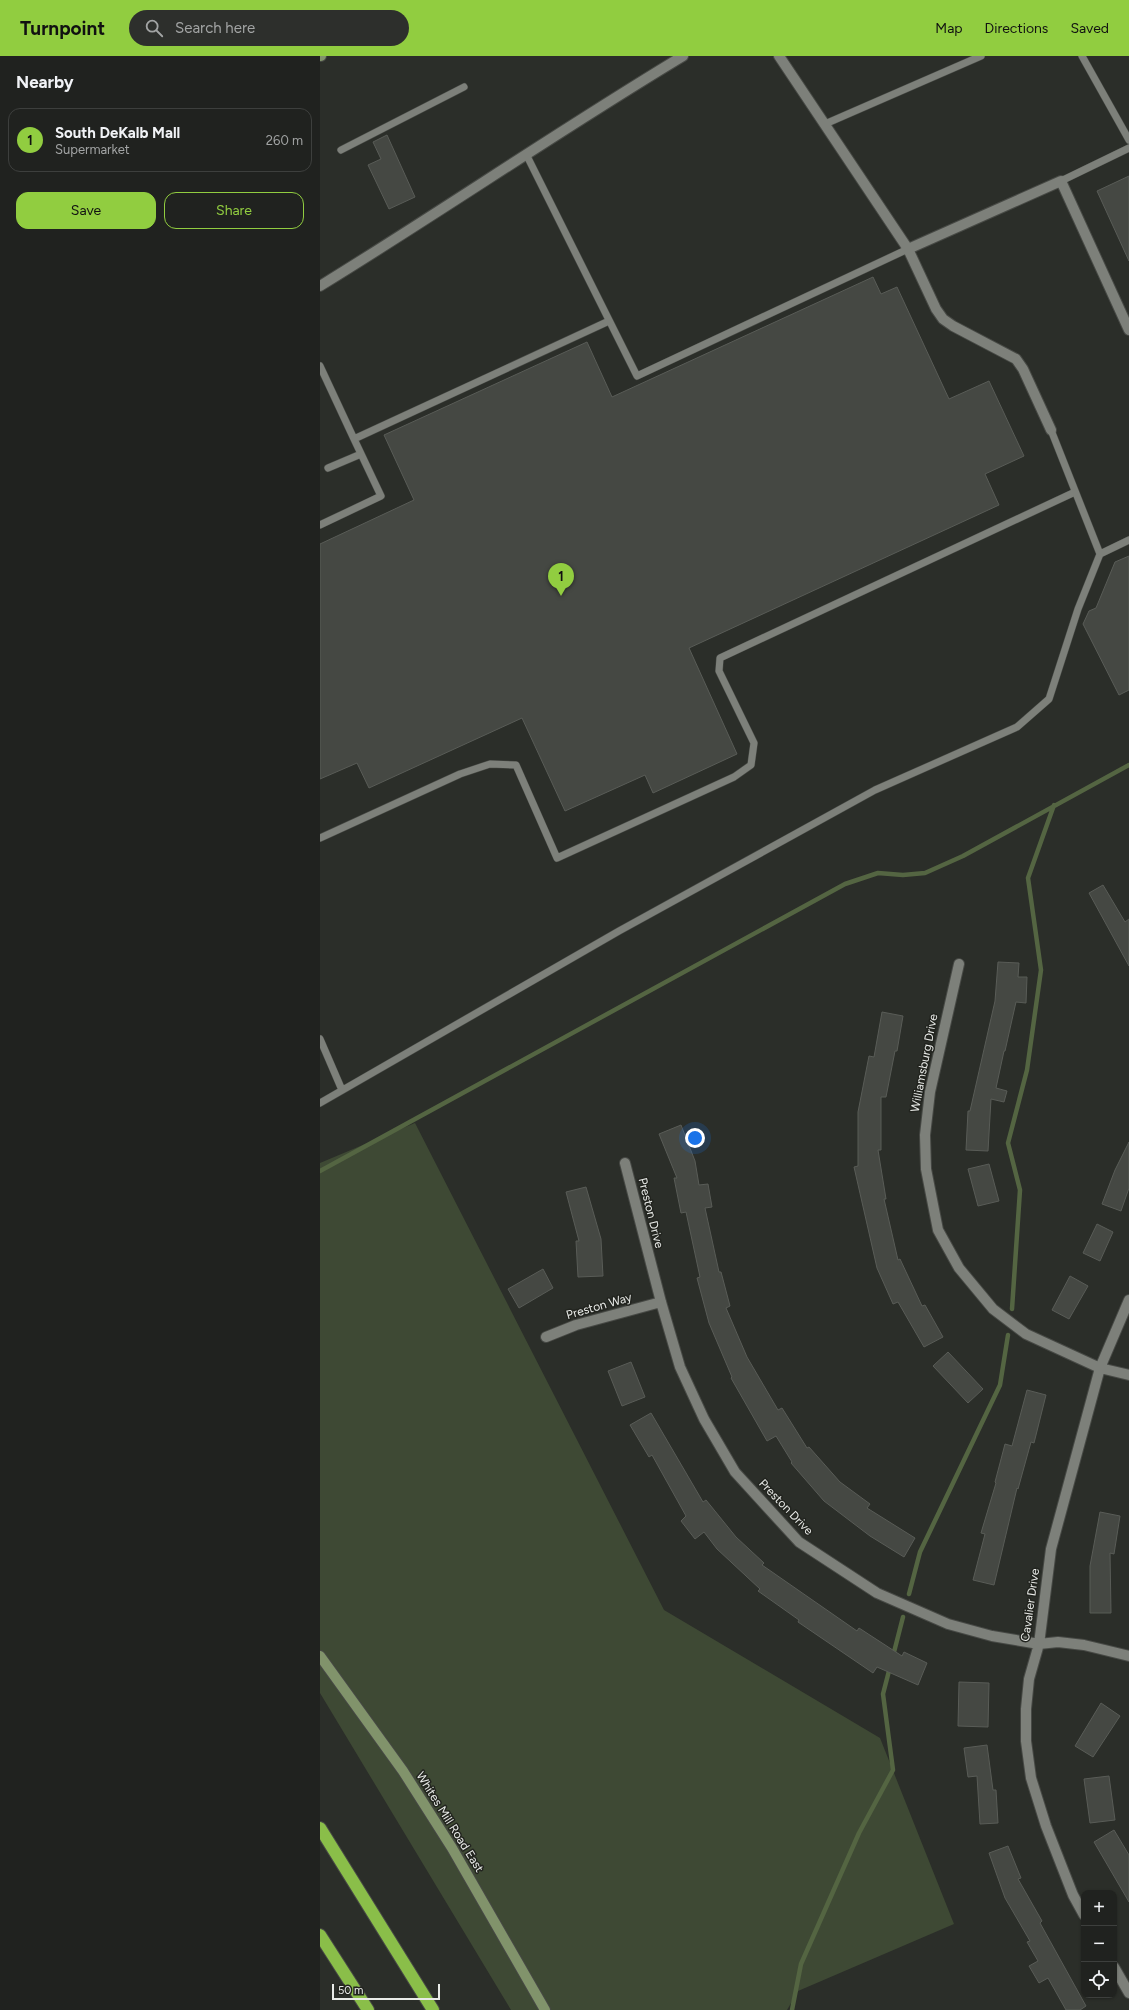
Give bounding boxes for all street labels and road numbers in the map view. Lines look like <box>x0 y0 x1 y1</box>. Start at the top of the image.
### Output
street label: Williamsburg Drive <box>908 1012 940 1113</box>
street label: Preston Drive <box>636 1176 667 1250</box>
street label: Preston Way <box>565 1290 634 1322</box>
street label: Preston Drive <box>756 1476 816 1538</box>
street label: Cavalier Drive <box>1018 1567 1042 1642</box>
street label: Whites Mill Road East <box>413 1769 487 1875</box>

